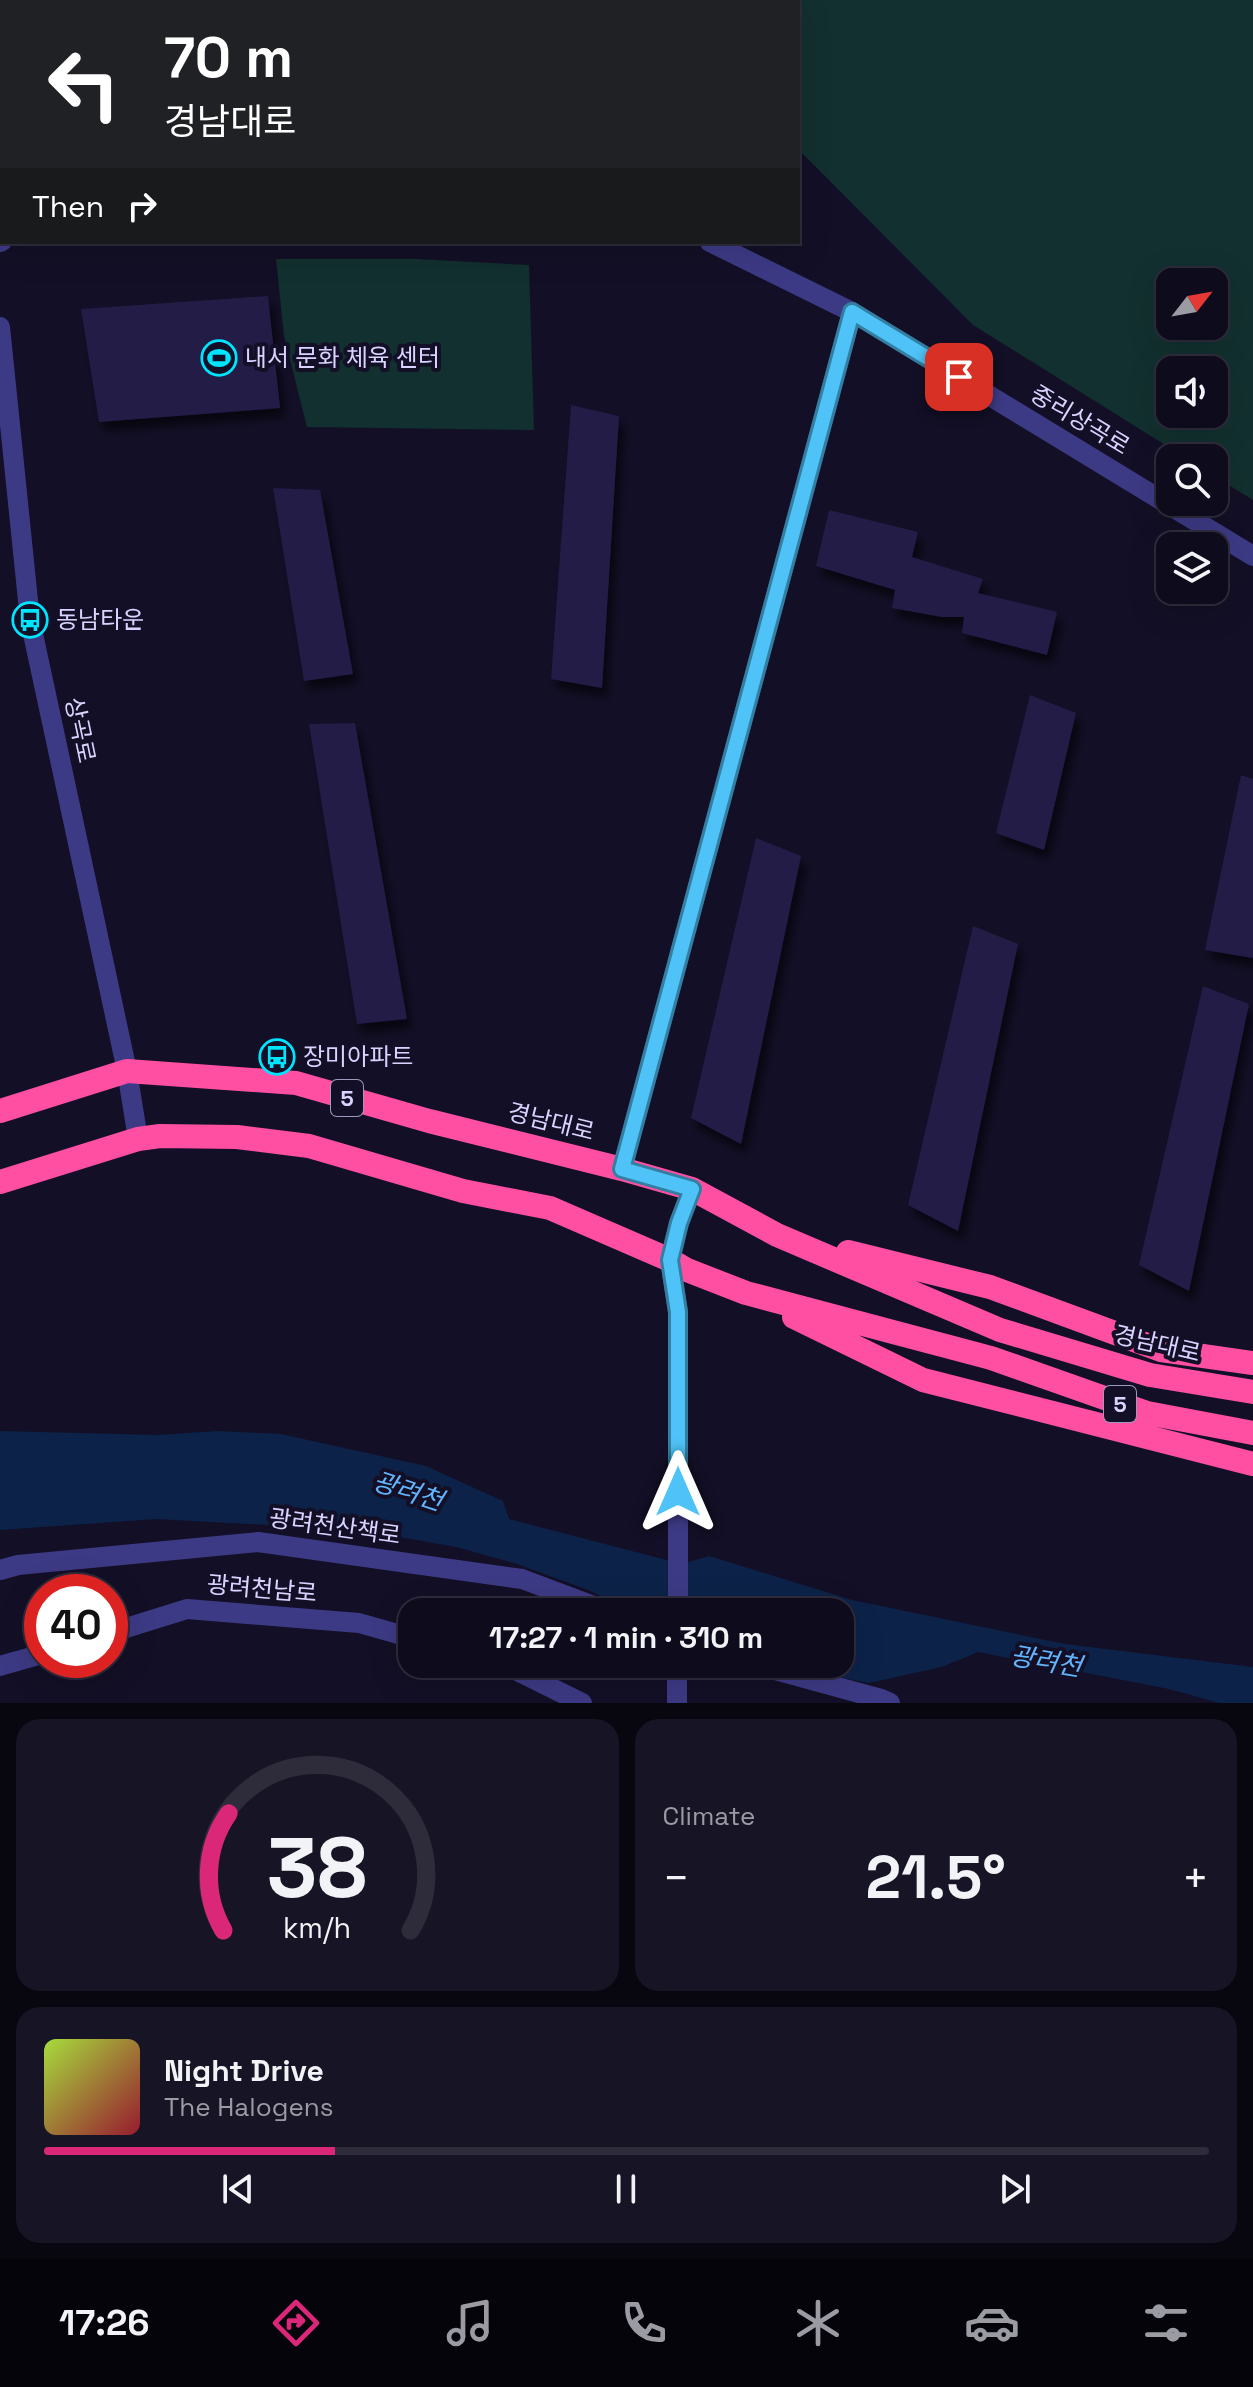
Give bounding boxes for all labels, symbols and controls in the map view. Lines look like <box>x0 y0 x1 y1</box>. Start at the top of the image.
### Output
text: 70 m <box>164 22 293 93</box>
icon: left <box>32 32 136 136</box>
text: 경남대로 <box>164 99 296 145</box>
icon: right <box>120 184 164 228</box>
text: Then <box>32 187 104 226</box>
north arrow <box>1156 268 1228 340</box>
map controls <box>1156 268 1228 604</box>
sports icon: 내서 문화 체육 센터 <box>200 339 238 377</box>
place label: 내서 문화 체육 센터 <box>245 342 440 373</box>
pin <box>925 343 993 411</box>
icon: arrive <box>937 355 981 399</box>
button: sound <box>1156 356 1228 428</box>
street label: 중리상곡로 <box>1025 378 1136 461</box>
button: search <box>1156 444 1228 516</box>
button: layers <box>1156 532 1228 604</box>
bus stop icon: 동남타운 <box>11 601 49 639</box>
place label: 동남타운 <box>56 604 144 635</box>
street label: 상곡로 <box>58 694 103 766</box>
bus stop icon: 장미아파트 <box>258 1038 296 1076</box>
place label: 장미아파트 <box>303 1041 413 1072</box>
road number: 5 <box>331 1080 363 1116</box>
street label: 경남대로 <box>505 1096 598 1147</box>
street label: 경남대로 <box>1111 1318 1204 1369</box>
road number: 5 <box>1104 1386 1136 1422</box>
position arrow <box>636 1450 720 1534</box>
water label: 광려천 <box>369 1464 450 1519</box>
street label: 광려천산책로 <box>267 1502 403 1551</box>
street label: 광려천남로 <box>206 1568 318 1609</box>
speed limit sign: 40 <box>24 1574 128 1678</box>
text: 17:27 · 1 min · 310 m <box>489 1618 763 1657</box>
water label: 광려천 <box>1008 1638 1087 1685</box>
text: Climate <box>663 1799 755 1833</box>
text: 38 <box>267 1815 368 1921</box>
text: 21.5° <box>866 1839 1006 1916</box>
text: − <box>663 1850 690 1906</box>
text: + <box>1182 1850 1209 1906</box>
text: km/h <box>283 1910 351 1946</box>
text: Night Drive <box>164 2051 324 2090</box>
text: The Halogens <box>164 2090 333 2124</box>
icon: previous <box>216 2167 260 2211</box>
icon: pause <box>604 2167 648 2211</box>
icon: next <box>993 2167 1037 2211</box>
icon: directions <box>268 2295 324 2351</box>
icon: music <box>442 2295 498 2351</box>
icon: phone <box>616 2295 672 2351</box>
icon: climate <box>790 2295 846 2351</box>
icon: car <box>964 2295 1020 2351</box>
icon: filters <box>1138 2295 1194 2351</box>
text: 17:26 <box>59 2300 150 2346</box>

